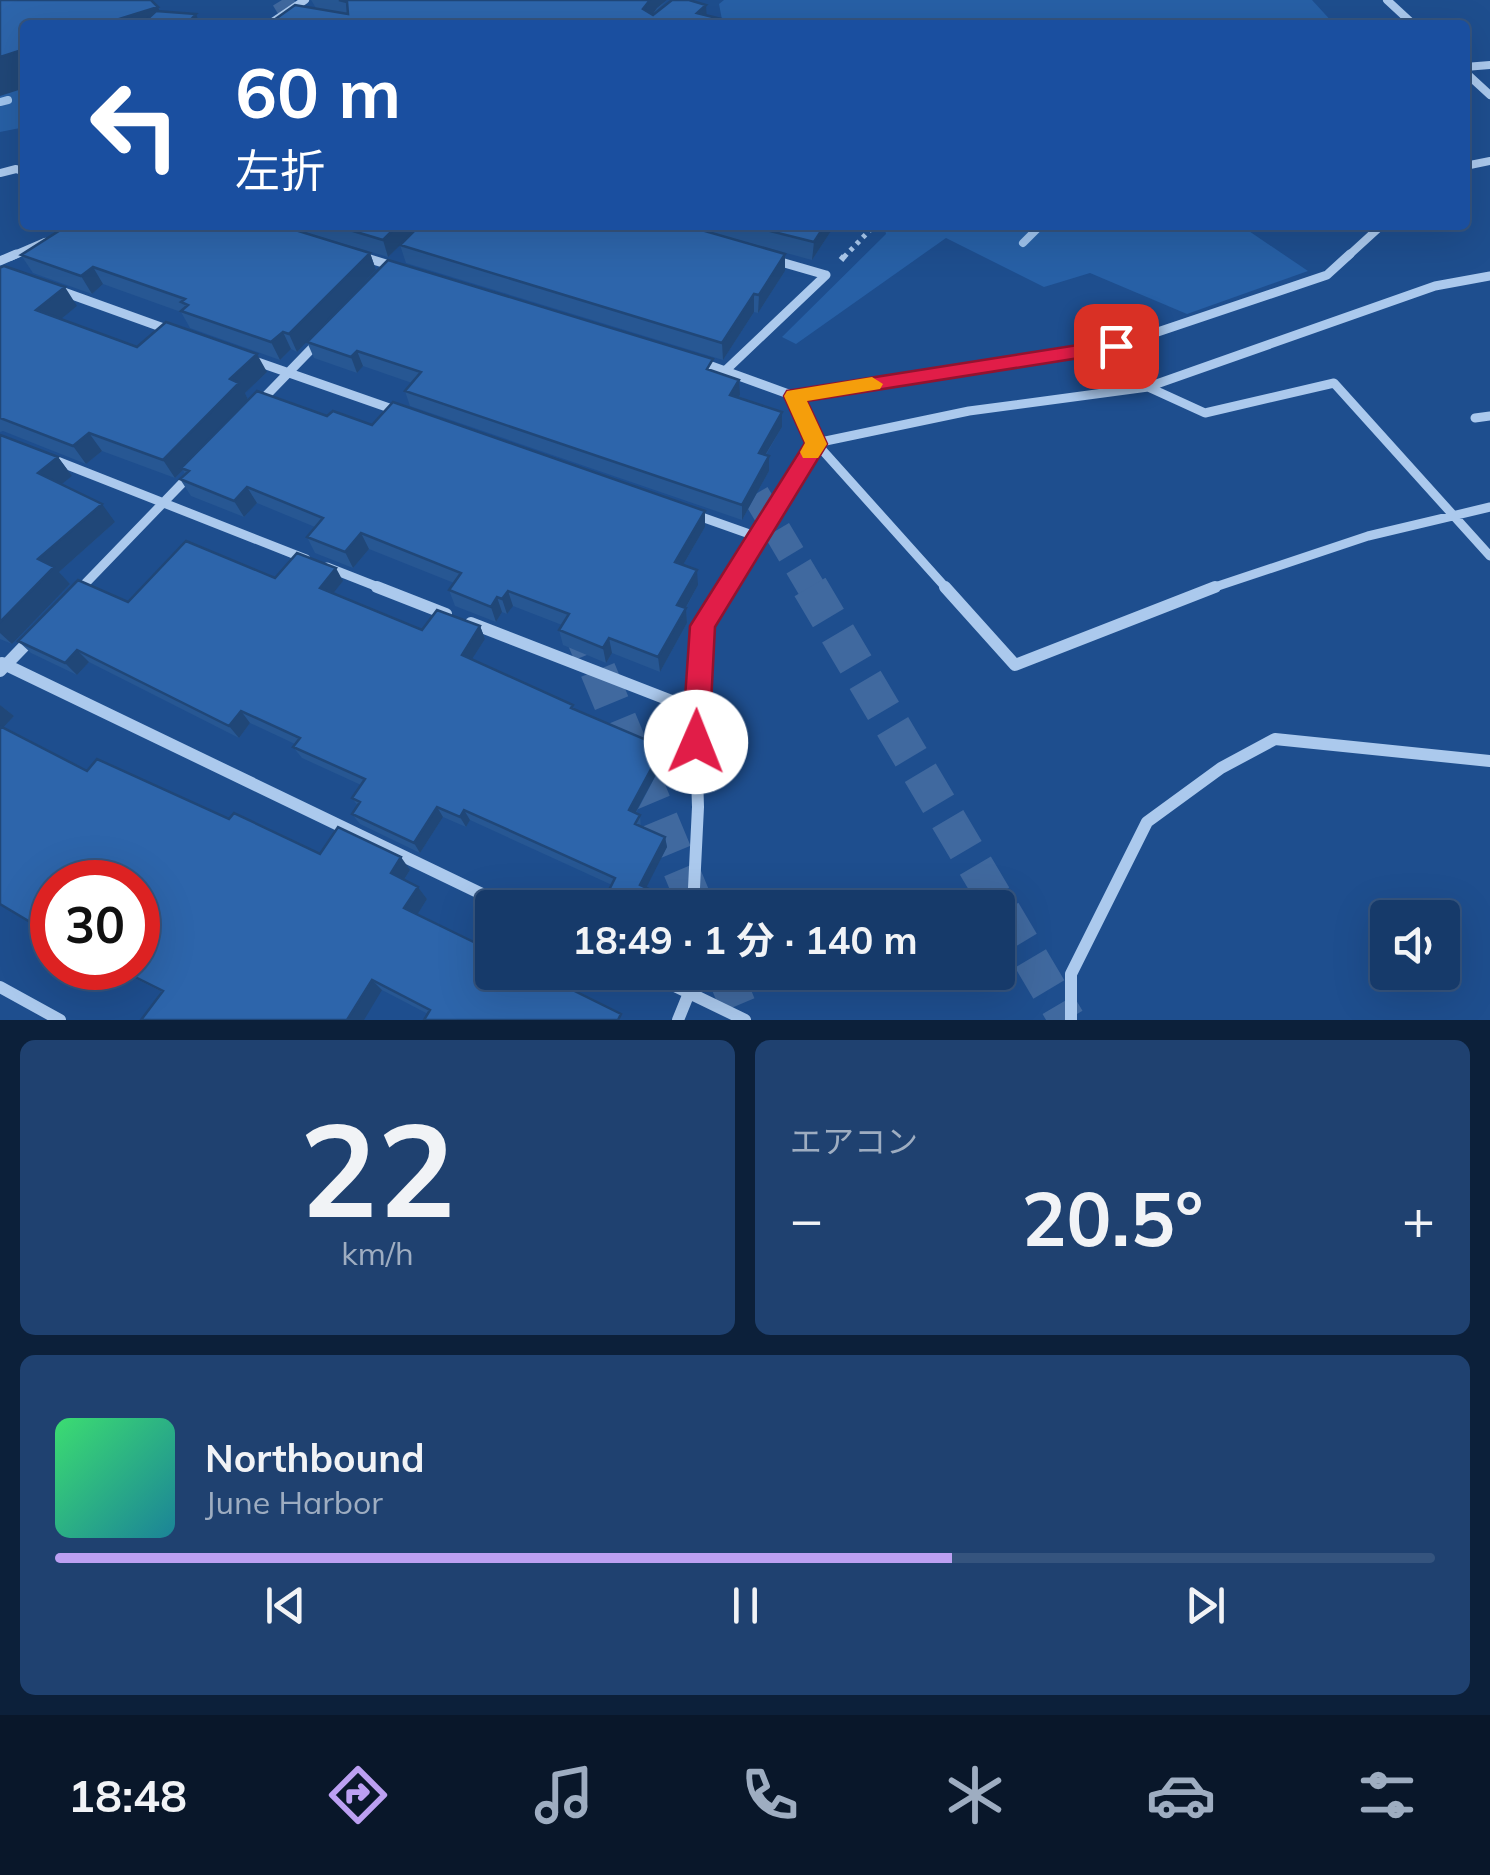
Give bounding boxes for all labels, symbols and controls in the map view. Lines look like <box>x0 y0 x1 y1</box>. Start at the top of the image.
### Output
text: 60 m <box>235 48 401 136</box>
icon: left <box>70 60 200 190</box>
text: 左折 <box>235 142 325 198</box>
pin <box>1074 304 1159 389</box>
icon: arrive <box>1089 319 1144 374</box>
position arrow <box>644 690 748 794</box>
speed limit sign: 30 <box>30 860 160 990</box>
map controls <box>1370 900 1460 990</box>
button: sound <box>1370 900 1460 990</box>
text: 18:49 · 1 分 · 140 m <box>572 916 918 964</box>
text: 22 <box>299 1086 456 1250</box>
text: エアコン <box>790 1121 918 1161</box>
text: 20.5° <box>1021 1171 1204 1265</box>
text: − <box>790 1184 823 1253</box>
text: + <box>1402 1184 1435 1253</box>
text: km/h <box>341 1233 414 1273</box>
text: Northbound <box>205 1434 425 1482</box>
text: June Harbor <box>205 1482 383 1522</box>
icon: previous <box>258 1578 313 1633</box>
icon: pause <box>718 1578 773 1633</box>
icon: next <box>1178 1578 1233 1633</box>
icon: directions <box>323 1760 393 1830</box>
icon: music <box>529 1760 599 1830</box>
icon: phone <box>735 1760 805 1830</box>
icon: climate <box>940 1760 1010 1830</box>
icon: car <box>1146 1760 1216 1830</box>
icon: filters <box>1352 1760 1422 1830</box>
text: 18:48 <box>68 1767 187 1823</box>

